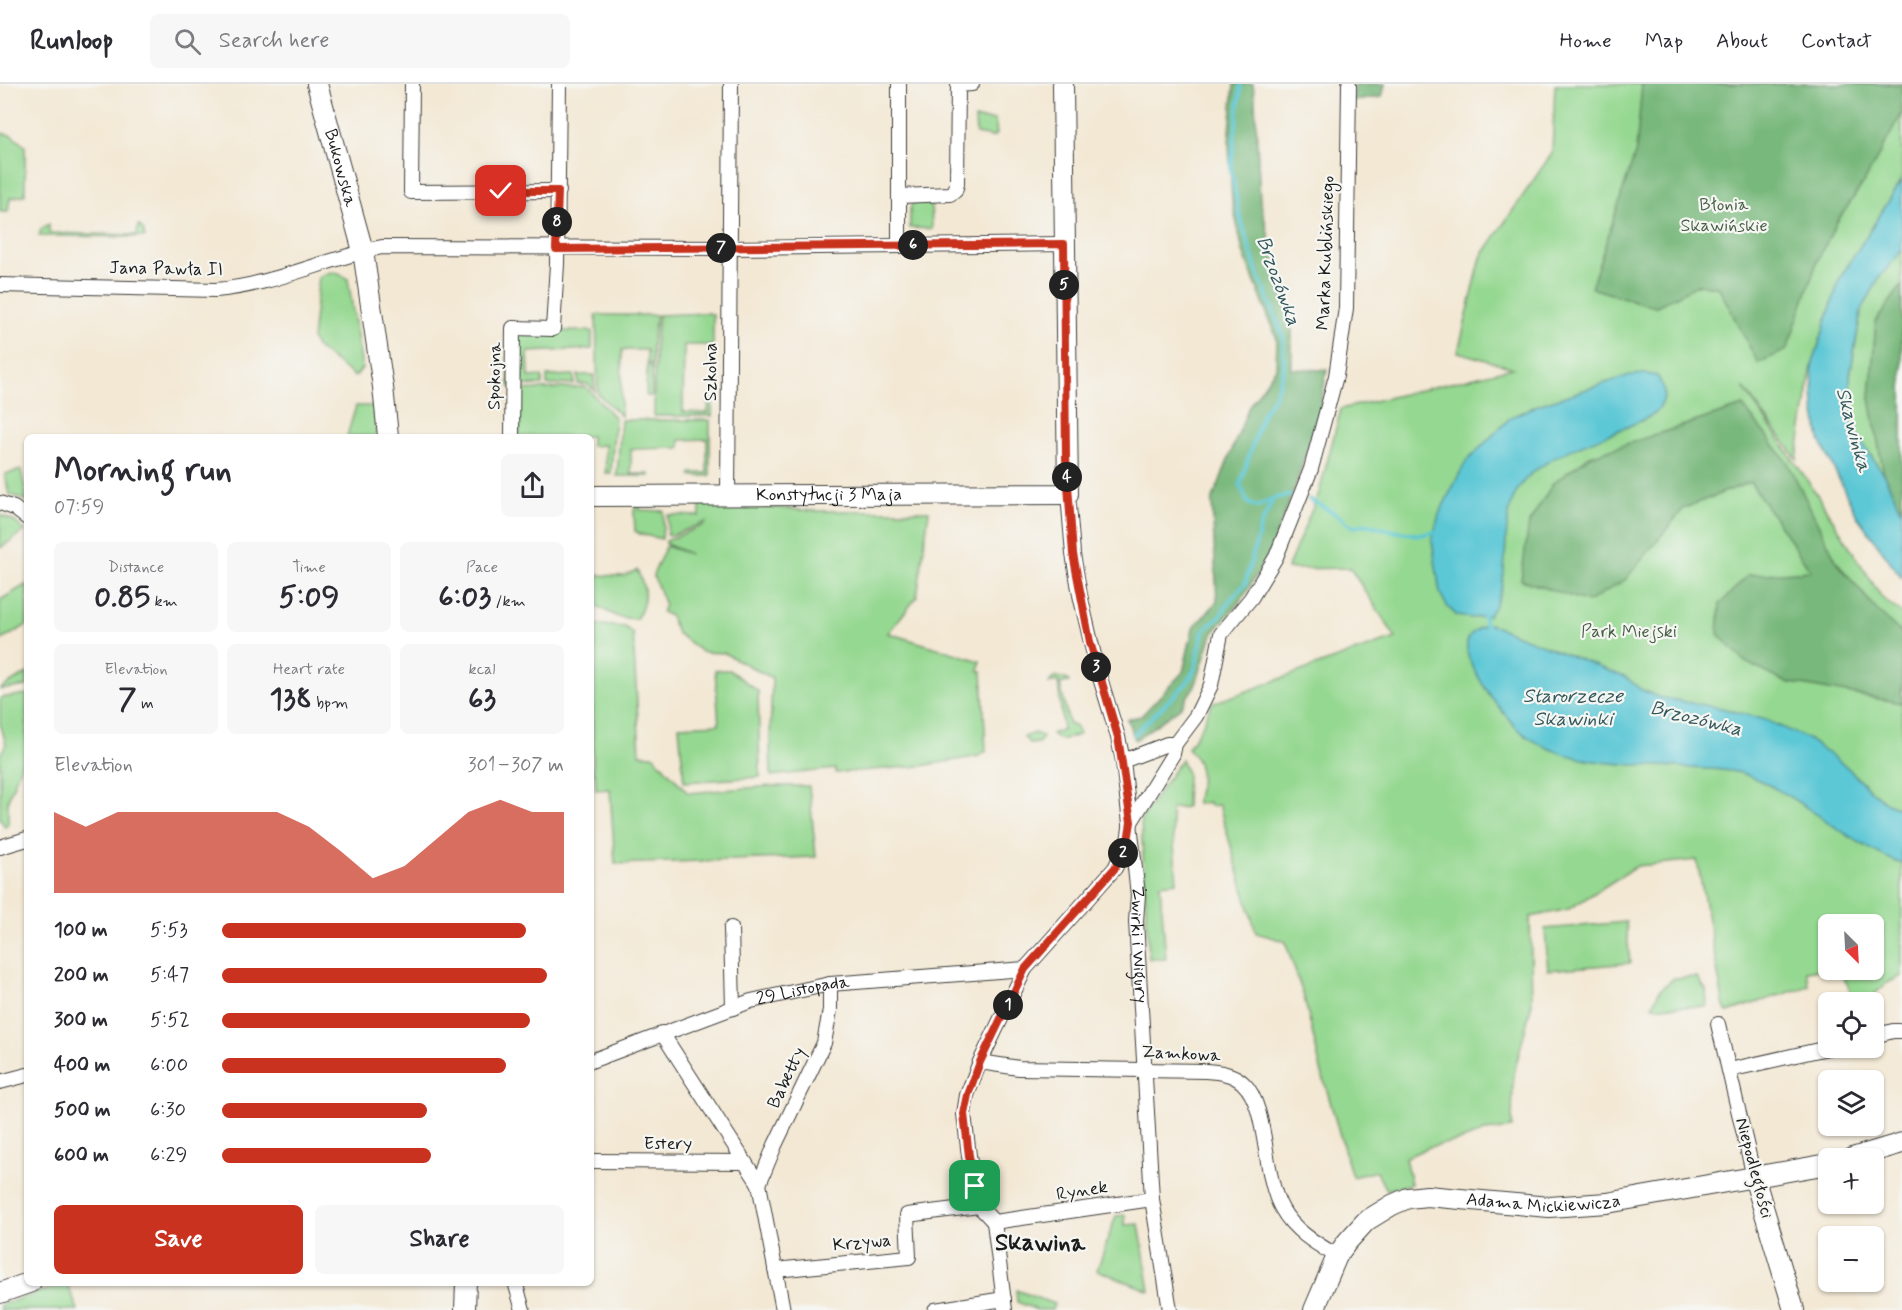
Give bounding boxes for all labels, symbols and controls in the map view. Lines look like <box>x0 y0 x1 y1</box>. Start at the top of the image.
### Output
search box <box>150 14 570 68</box>
text: Runloop <box>30 23 114 60</box>
icon: search <box>171 25 204 58</box>
text: Search here <box>219 27 329 55</box>
text: Home <box>1560 27 1612 55</box>
text: Map <box>1645 27 1683 55</box>
text: About <box>1716 27 1768 55</box>
text: Contact <box>1801 27 1872 55</box>
street label: Bukowska <box>318 126 362 210</box>
pin <box>475 165 526 216</box>
icon: check <box>484 174 517 207</box>
street label: Marka Kublińskiego <box>1311 175 1342 331</box>
park label: Błonia Skawińskie <box>1680 193 1768 238</box>
pin: 8 <box>542 207 572 237</box>
text: 8 <box>552 211 562 232</box>
pin: 6 <box>898 230 928 260</box>
water label: Brzozówka <box>1249 232 1307 330</box>
pin: 7 <box>706 233 736 263</box>
text: 6 <box>909 234 917 255</box>
text: 7 <box>716 237 726 258</box>
street label: Jana Pawła II <box>109 256 223 282</box>
pin: 5 <box>1049 270 1079 300</box>
text: 5 <box>1059 274 1069 295</box>
street label: Spokojna <box>482 342 508 410</box>
street label: Szkolna <box>699 343 723 401</box>
water label: Skawinka <box>1829 385 1877 476</box>
text: Morning run <box>54 449 232 493</box>
button: share <box>501 454 564 517</box>
pin: 4 <box>1052 462 1082 492</box>
text: 4 <box>1062 466 1072 487</box>
street label: Konstytucji 3 Maja <box>756 483 902 507</box>
text: 07:59 <box>54 494 105 521</box>
text: Distance <box>108 557 164 578</box>
text: Time <box>292 557 326 578</box>
text: Pace <box>466 557 498 578</box>
text: 0.85 <box>94 578 150 617</box>
text: 5:09 <box>279 578 339 617</box>
text: 6:03 <box>438 578 491 617</box>
text: km <box>150 591 178 612</box>
text: /km <box>491 591 526 612</box>
park label: Park Miejski <box>1581 620 1677 644</box>
pin: 3 <box>1081 652 1111 682</box>
text: 3 <box>1092 656 1100 677</box>
text: Elevation <box>105 659 168 680</box>
text: Heart rate <box>273 659 345 680</box>
text: kcal <box>469 659 495 680</box>
text: 7 <box>118 680 137 719</box>
text: 138 <box>270 680 312 719</box>
text: 63 <box>468 680 496 719</box>
water label: Starorzecze Skawinki <box>1523 683 1624 733</box>
text: m <box>137 693 154 714</box>
text: bpm <box>312 693 348 714</box>
water label: Brzozówka <box>1647 695 1745 743</box>
text: Elevation <box>54 752 133 779</box>
text: 301–307 m <box>467 752 564 779</box>
pin: 2 <box>1108 838 1138 868</box>
text: 2 <box>1119 842 1127 863</box>
street label: Żwirki i Wigury <box>1124 885 1153 1004</box>
north arrow <box>1818 914 1884 980</box>
map controls <box>1818 914 1884 1292</box>
text: 100 m <box>54 917 108 944</box>
text: 5:53 <box>150 917 188 944</box>
text: 200 m <box>54 962 109 989</box>
text: 5:47 <box>150 962 189 989</box>
street label: 29 Listopada <box>754 971 851 1011</box>
pin: 1 <box>993 990 1023 1020</box>
button: locate <box>1818 992 1884 1058</box>
text: 1 <box>1004 994 1012 1015</box>
text: 300 m <box>54 1007 108 1034</box>
text: 5:52 <box>150 1007 190 1034</box>
street label: Zamkowa <box>1141 1040 1221 1068</box>
street label: Babetty <box>762 1044 812 1112</box>
text: 400 m <box>54 1052 110 1079</box>
text: 6:00 <box>150 1052 188 1079</box>
button: layers <box>1818 1070 1884 1136</box>
text: 500 m <box>54 1097 111 1124</box>
text: 6:30 <box>150 1097 186 1124</box>
street label: Niepodległości <box>1727 1115 1779 1221</box>
street label: Estery <box>644 1132 692 1156</box>
text: 600 m <box>54 1142 109 1169</box>
text: 6:29 <box>150 1142 187 1169</box>
button: + <box>1818 1148 1884 1214</box>
pin <box>949 1160 1000 1211</box>
icon: arrive <box>958 1169 991 1202</box>
street label: Rynek <box>1055 1175 1109 1207</box>
street label: Adama Mickiewicza <box>1465 1188 1622 1219</box>
button: Save <box>54 1205 303 1274</box>
button: Share <box>315 1205 564 1274</box>
button: − <box>1818 1226 1884 1292</box>
street label: Krzywa <box>832 1228 892 1258</box>
district label: Skawina <box>995 1228 1086 1259</box>

